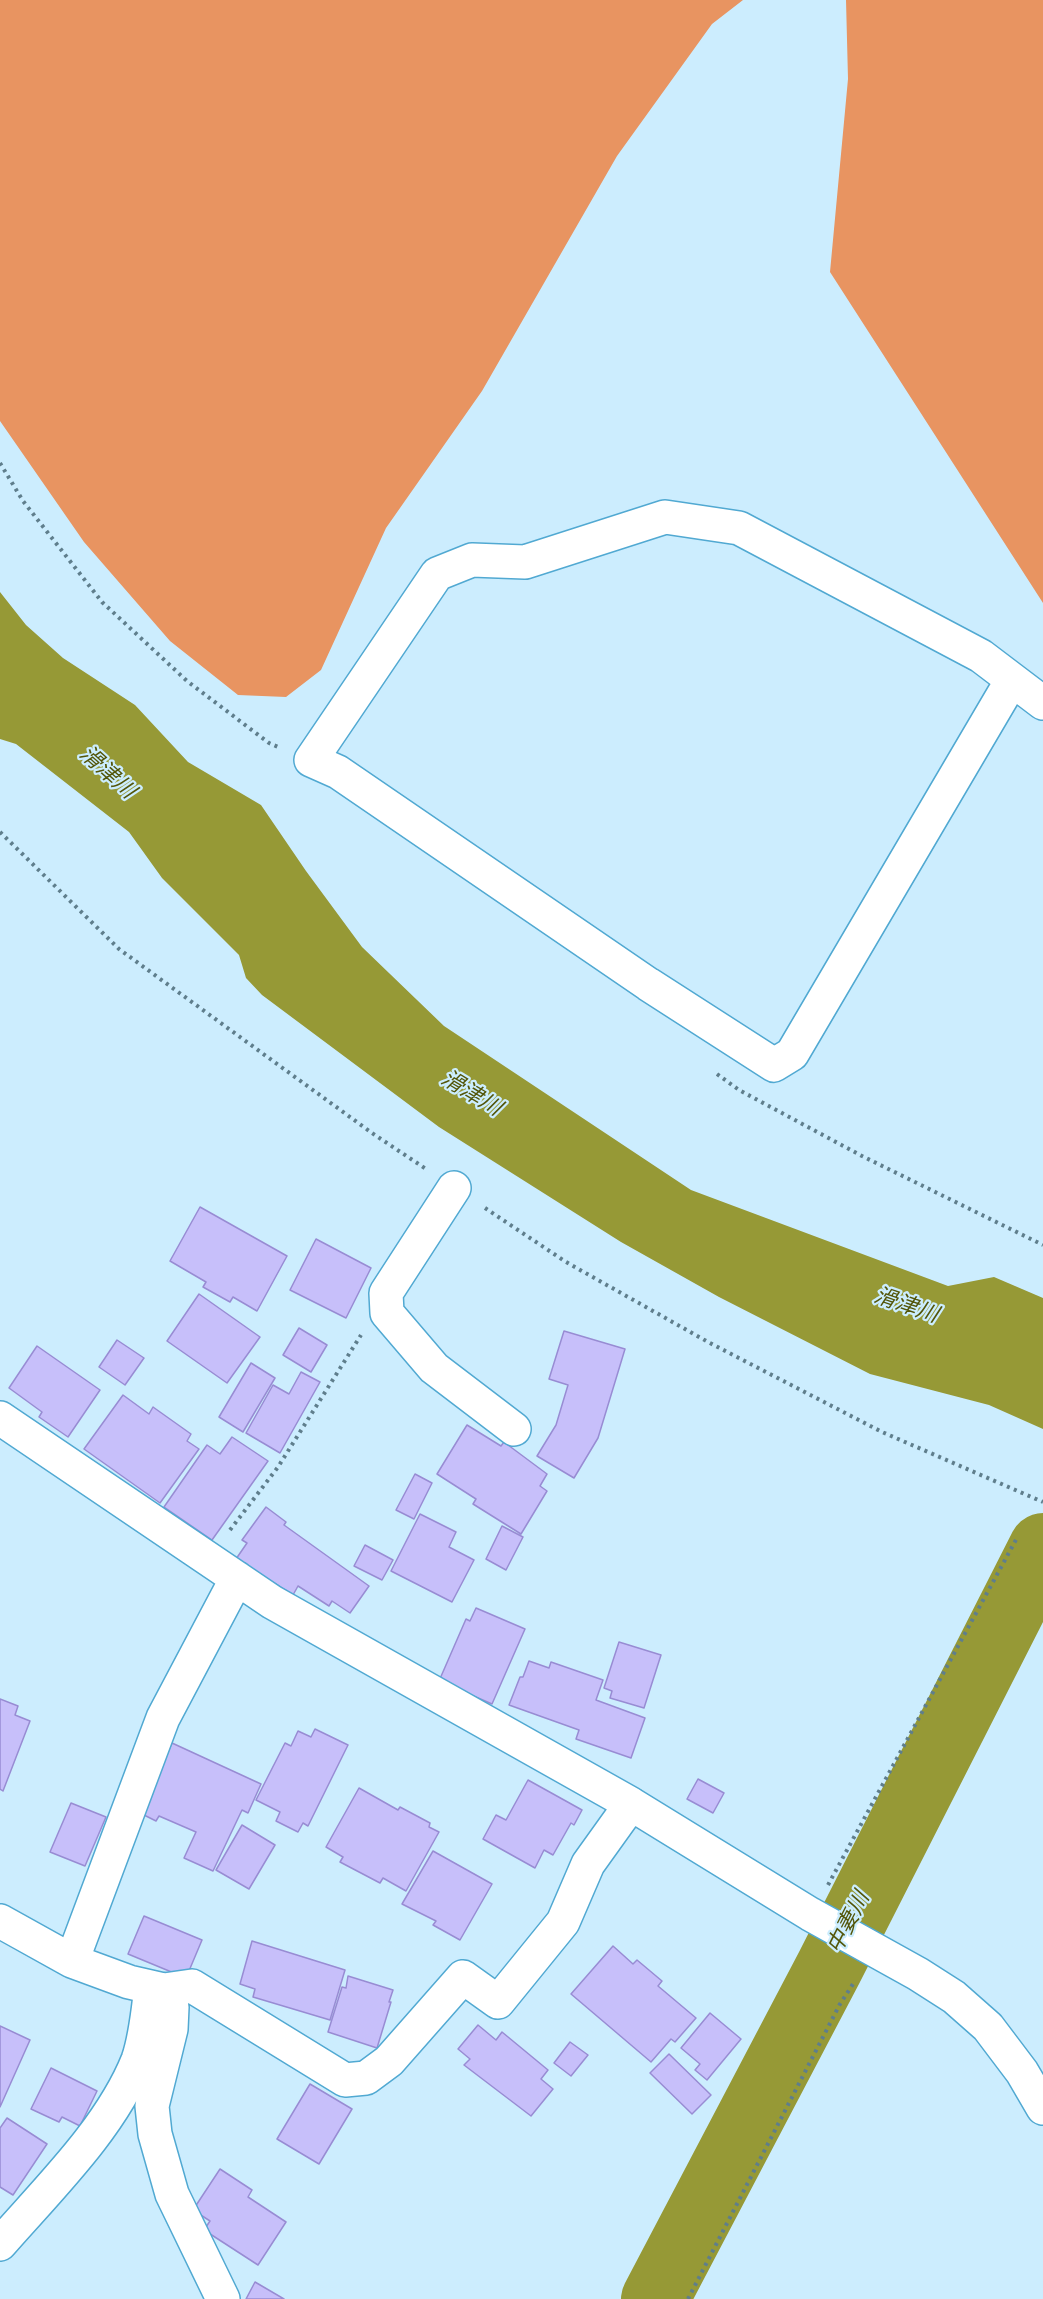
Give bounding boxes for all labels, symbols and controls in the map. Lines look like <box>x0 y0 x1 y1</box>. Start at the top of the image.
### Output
water label: 滑津川 <box>74 741 140 805</box>
water label: 滑津川 <box>436 1066 506 1122</box>
water label: 滑津川 <box>871 1283 941 1329</box>
water label: 中妻川 <box>822 1888 876 1958</box>

